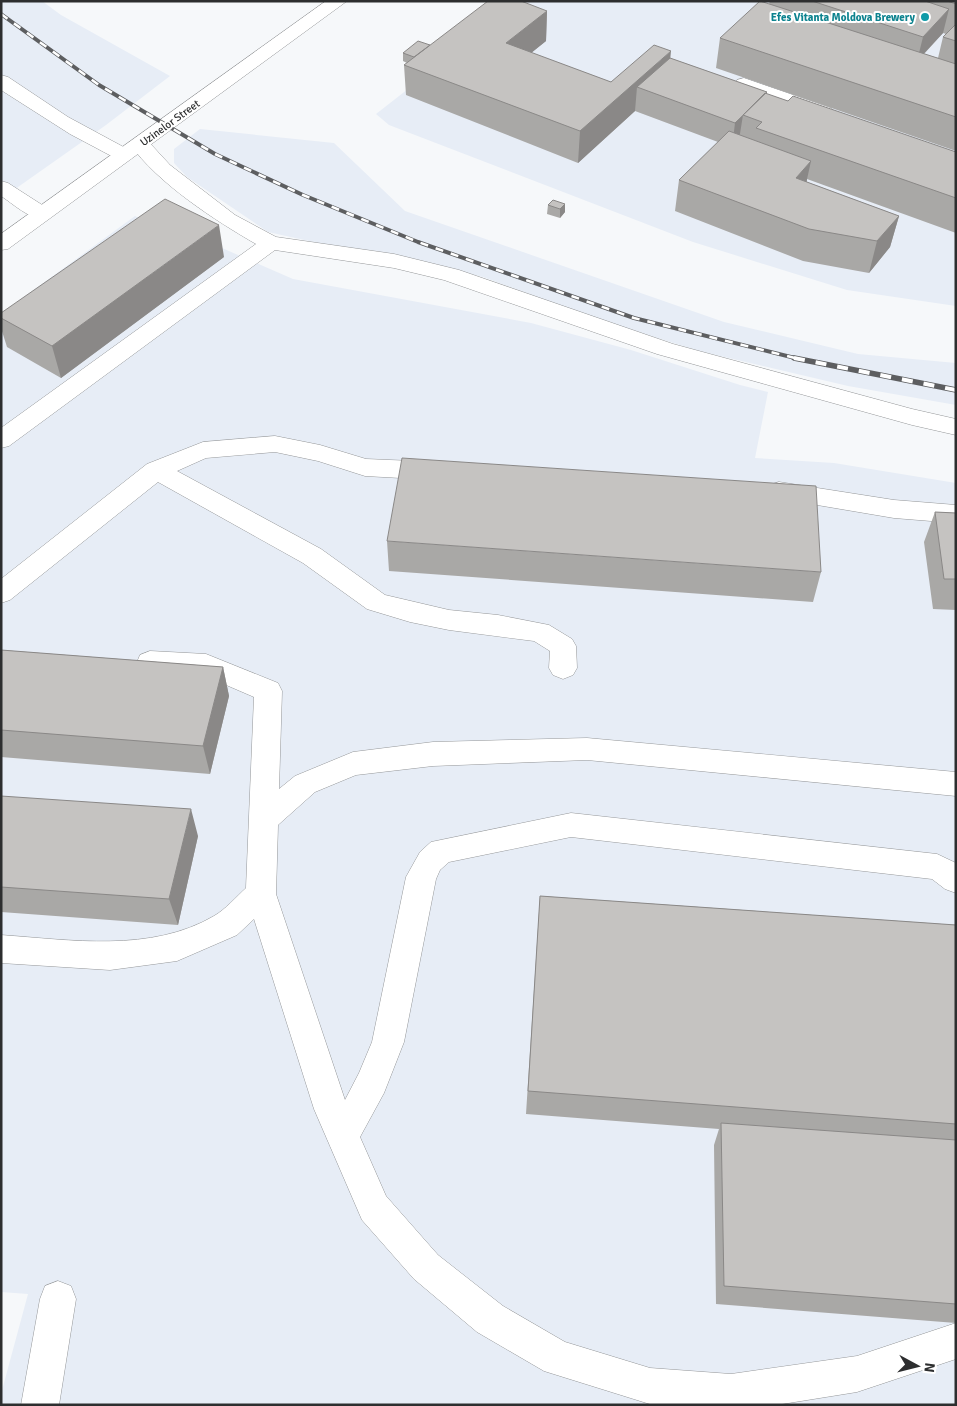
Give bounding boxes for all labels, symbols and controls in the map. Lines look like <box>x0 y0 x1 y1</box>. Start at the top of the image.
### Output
place label: Efes Vitanta Moldova Brewery <box>771 11 916 24</box>
marker: Efes Vitanta Moldova Brewery <box>919 11 931 23</box>
street label: Uzinelor Street <box>138 97 202 149</box>
north arrow <box>892 1341 942 1391</box>
text: N <box>920 1362 938 1373</box>

